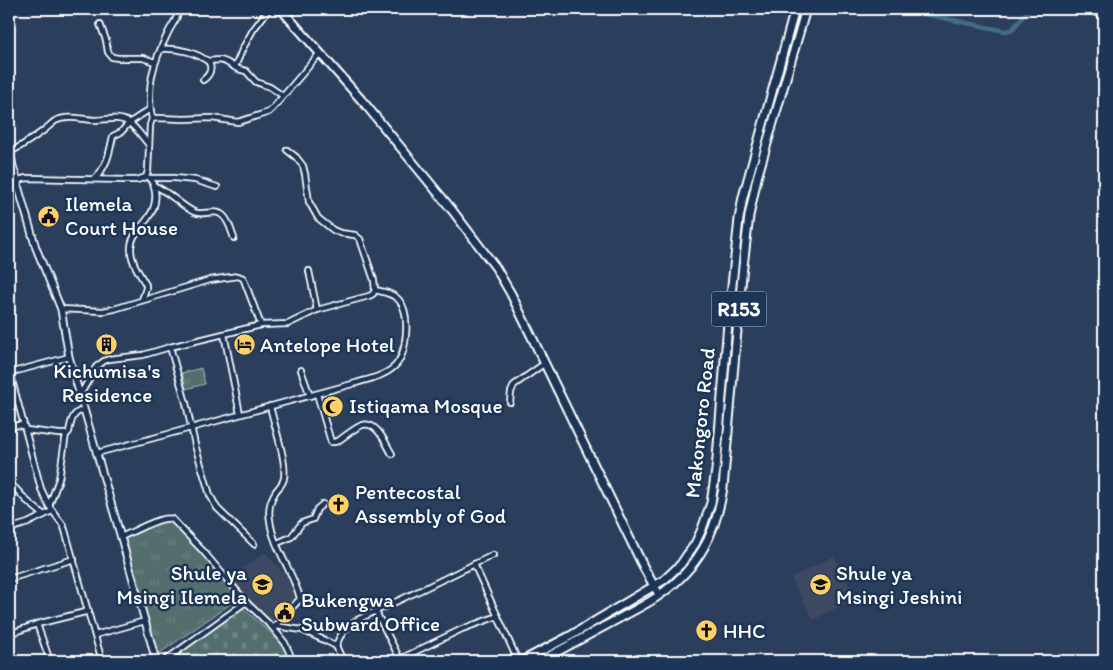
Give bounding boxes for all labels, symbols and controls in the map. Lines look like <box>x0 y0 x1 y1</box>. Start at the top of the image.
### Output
place label: Ilemela Court House <box>65 191 178 240</box>
public building icon: Ilemela Court House <box>37 204 61 228</box>
road number: R153 <box>712 292 766 326</box>
building icon: Kichumisa's Residence <box>95 332 119 356</box>
place label: Antelope Hotel <box>260 332 395 357</box>
hotel icon: Antelope Hotel <box>232 333 256 357</box>
street label: Makongoro Road <box>679 347 720 499</box>
place label: Kichumisa's Residence <box>53 358 161 407</box>
place label: Istiqama Mosque <box>349 393 503 418</box>
mosque icon: Istiqama Mosque <box>321 394 345 418</box>
place label: Pentecostal Assembly of God <box>355 479 506 528</box>
church icon: Pentecostal Assembly of God <box>327 492 351 516</box>
place label: Shule ya Msingi Ilemela <box>117 560 247 609</box>
place label: Shule ya Msingi Jeshini <box>836 560 962 609</box>
school or university icon: Shule ya Msingi Ilemela <box>251 573 275 597</box>
school or university icon: Shule ya Msingi Jeshini <box>808 573 832 597</box>
place label: Bukengwa Subward Office <box>301 587 440 636</box>
public building icon: Bukengwa Subward Office <box>273 600 297 624</box>
place label: HHC <box>723 618 766 643</box>
church icon: HHC <box>695 619 719 643</box>

